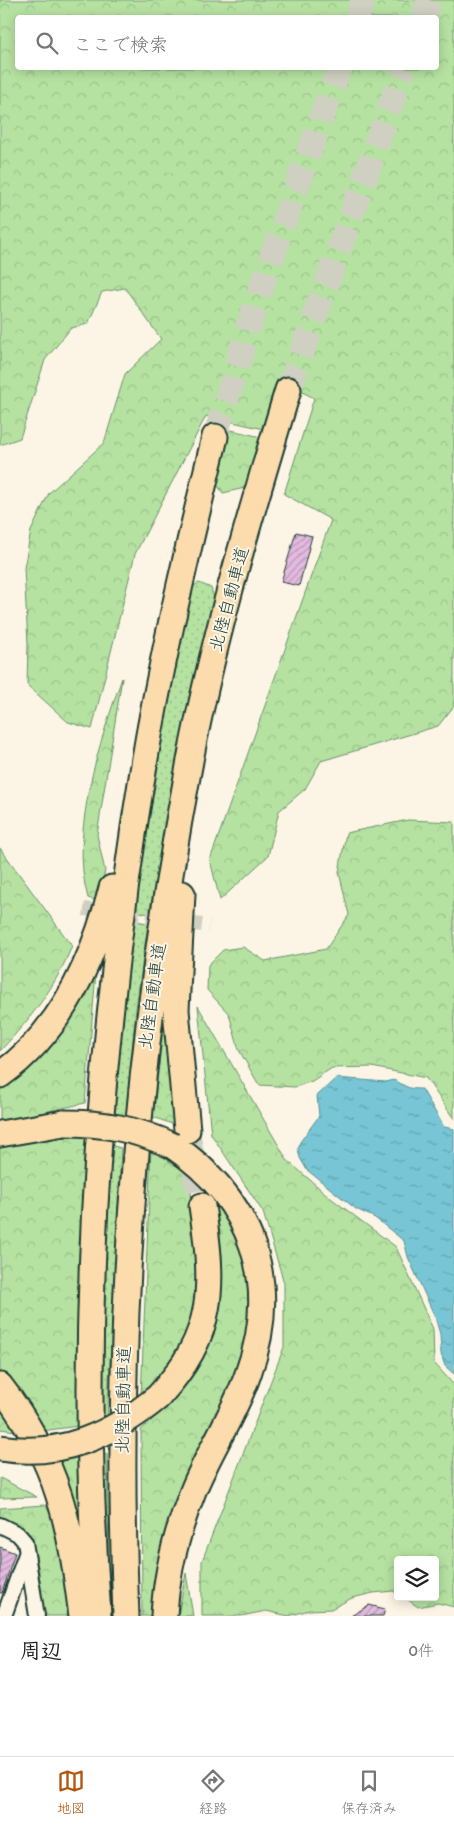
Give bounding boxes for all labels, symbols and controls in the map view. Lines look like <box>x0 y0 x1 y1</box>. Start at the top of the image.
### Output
search box <box>15 15 439 70</box>
icon: search <box>33 29 61 57</box>
text: ここで検索 <box>73 33 168 56</box>
street label: 北陸自動車道 <box>204 544 254 654</box>
street label: 北陸自動車道 <box>134 941 170 1051</box>
street label: 北陸自動車道 <box>111 1346 135 1454</box>
map controls <box>394 1556 439 1601</box>
button: layers <box>394 1556 439 1601</box>
text: 周辺 <box>20 1638 62 1663</box>
text: 0件 <box>408 1641 434 1660</box>
tab: 地図 <box>57 1767 85 1817</box>
tab: 経路 <box>199 1767 227 1817</box>
tab: 保存済み <box>341 1767 397 1817</box>

